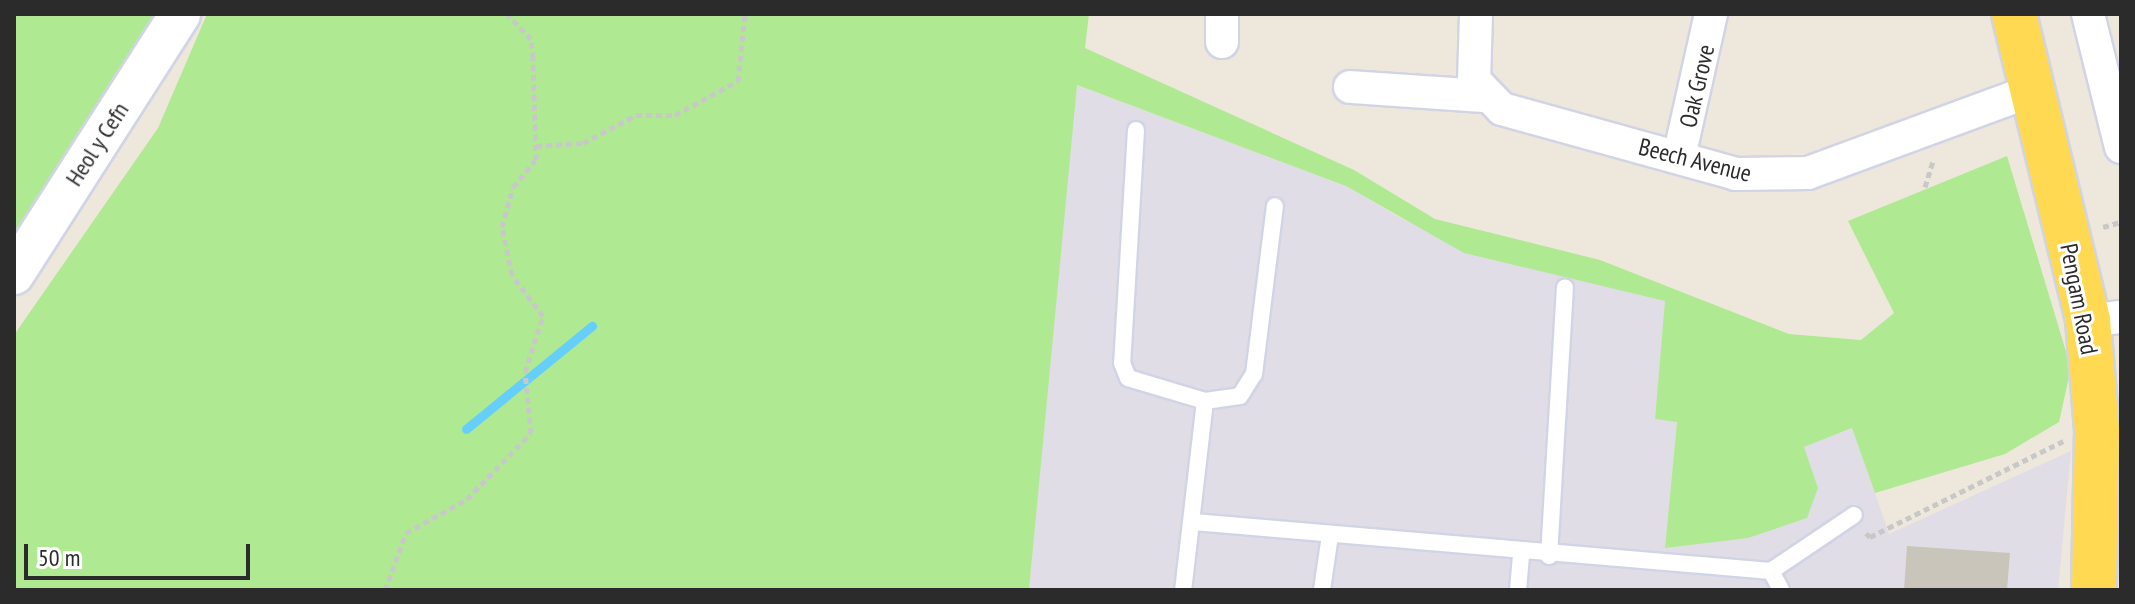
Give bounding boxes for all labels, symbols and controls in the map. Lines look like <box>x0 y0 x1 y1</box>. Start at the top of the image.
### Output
street label: Oak Grove <box>1673 41 1721 131</box>
street label: Heol y Cefn <box>59 96 135 192</box>
street label: Beech Avenue <box>1635 132 1755 188</box>
street label: Pengam Road <box>2054 241 2104 357</box>
scale bar <box>28 528 254 578</box>
text: 50 m <box>38 542 80 573</box>

